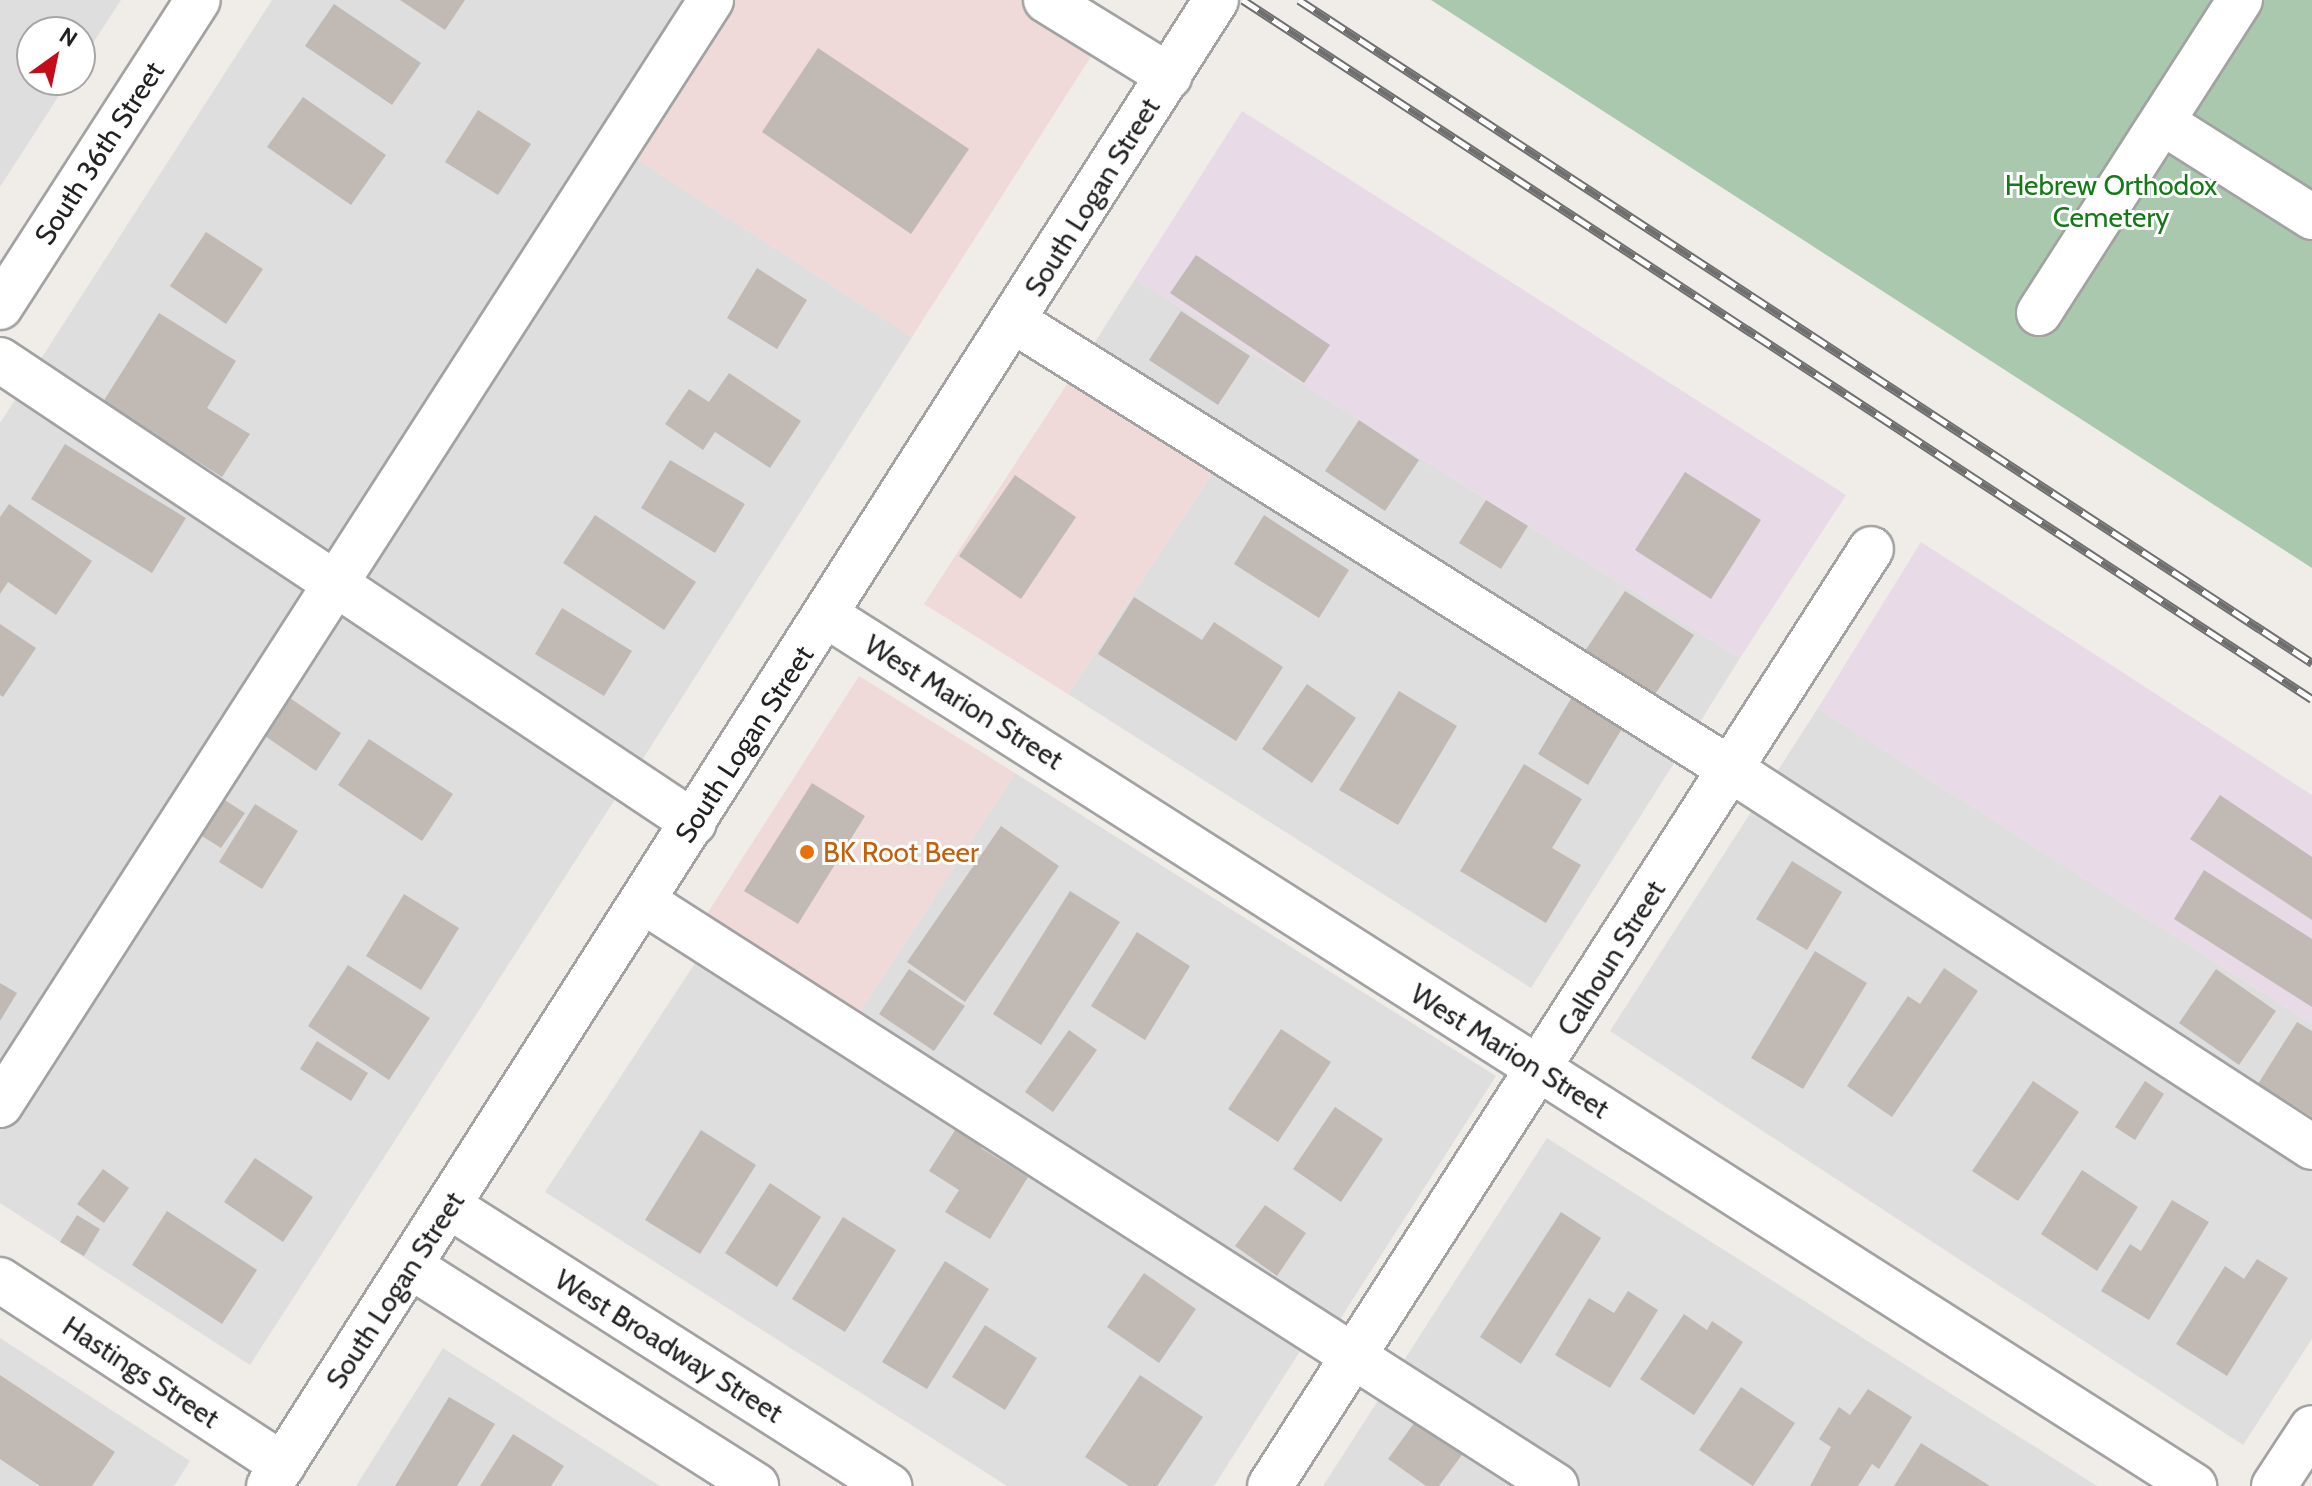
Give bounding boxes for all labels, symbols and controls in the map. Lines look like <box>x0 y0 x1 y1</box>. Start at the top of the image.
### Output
north arrow <box>16 16 96 96</box>
text: N <box>54 22 82 53</box>
street label: South 36th Street <box>27 55 171 251</box>
street label: South Logan Street <box>1017 92 1167 302</box>
park label: Hebrew Orthodox Cemetery <box>2005 168 2217 234</box>
street label: West Marion Street <box>859 628 1069 776</box>
street label: South Logan Street <box>668 639 820 849</box>
place label: BK Root Beer <box>823 835 979 869</box>
marker: BK Root Beer <box>798 843 816 861</box>
street label: Calhoun Street <box>1550 874 1672 1042</box>
street label: West Marion Street <box>1405 977 1615 1125</box>
street label: South Logan Street <box>319 1185 471 1395</box>
street label: West Broadway Street <box>549 1262 789 1430</box>
street label: Hastings Street <box>57 1309 225 1435</box>

